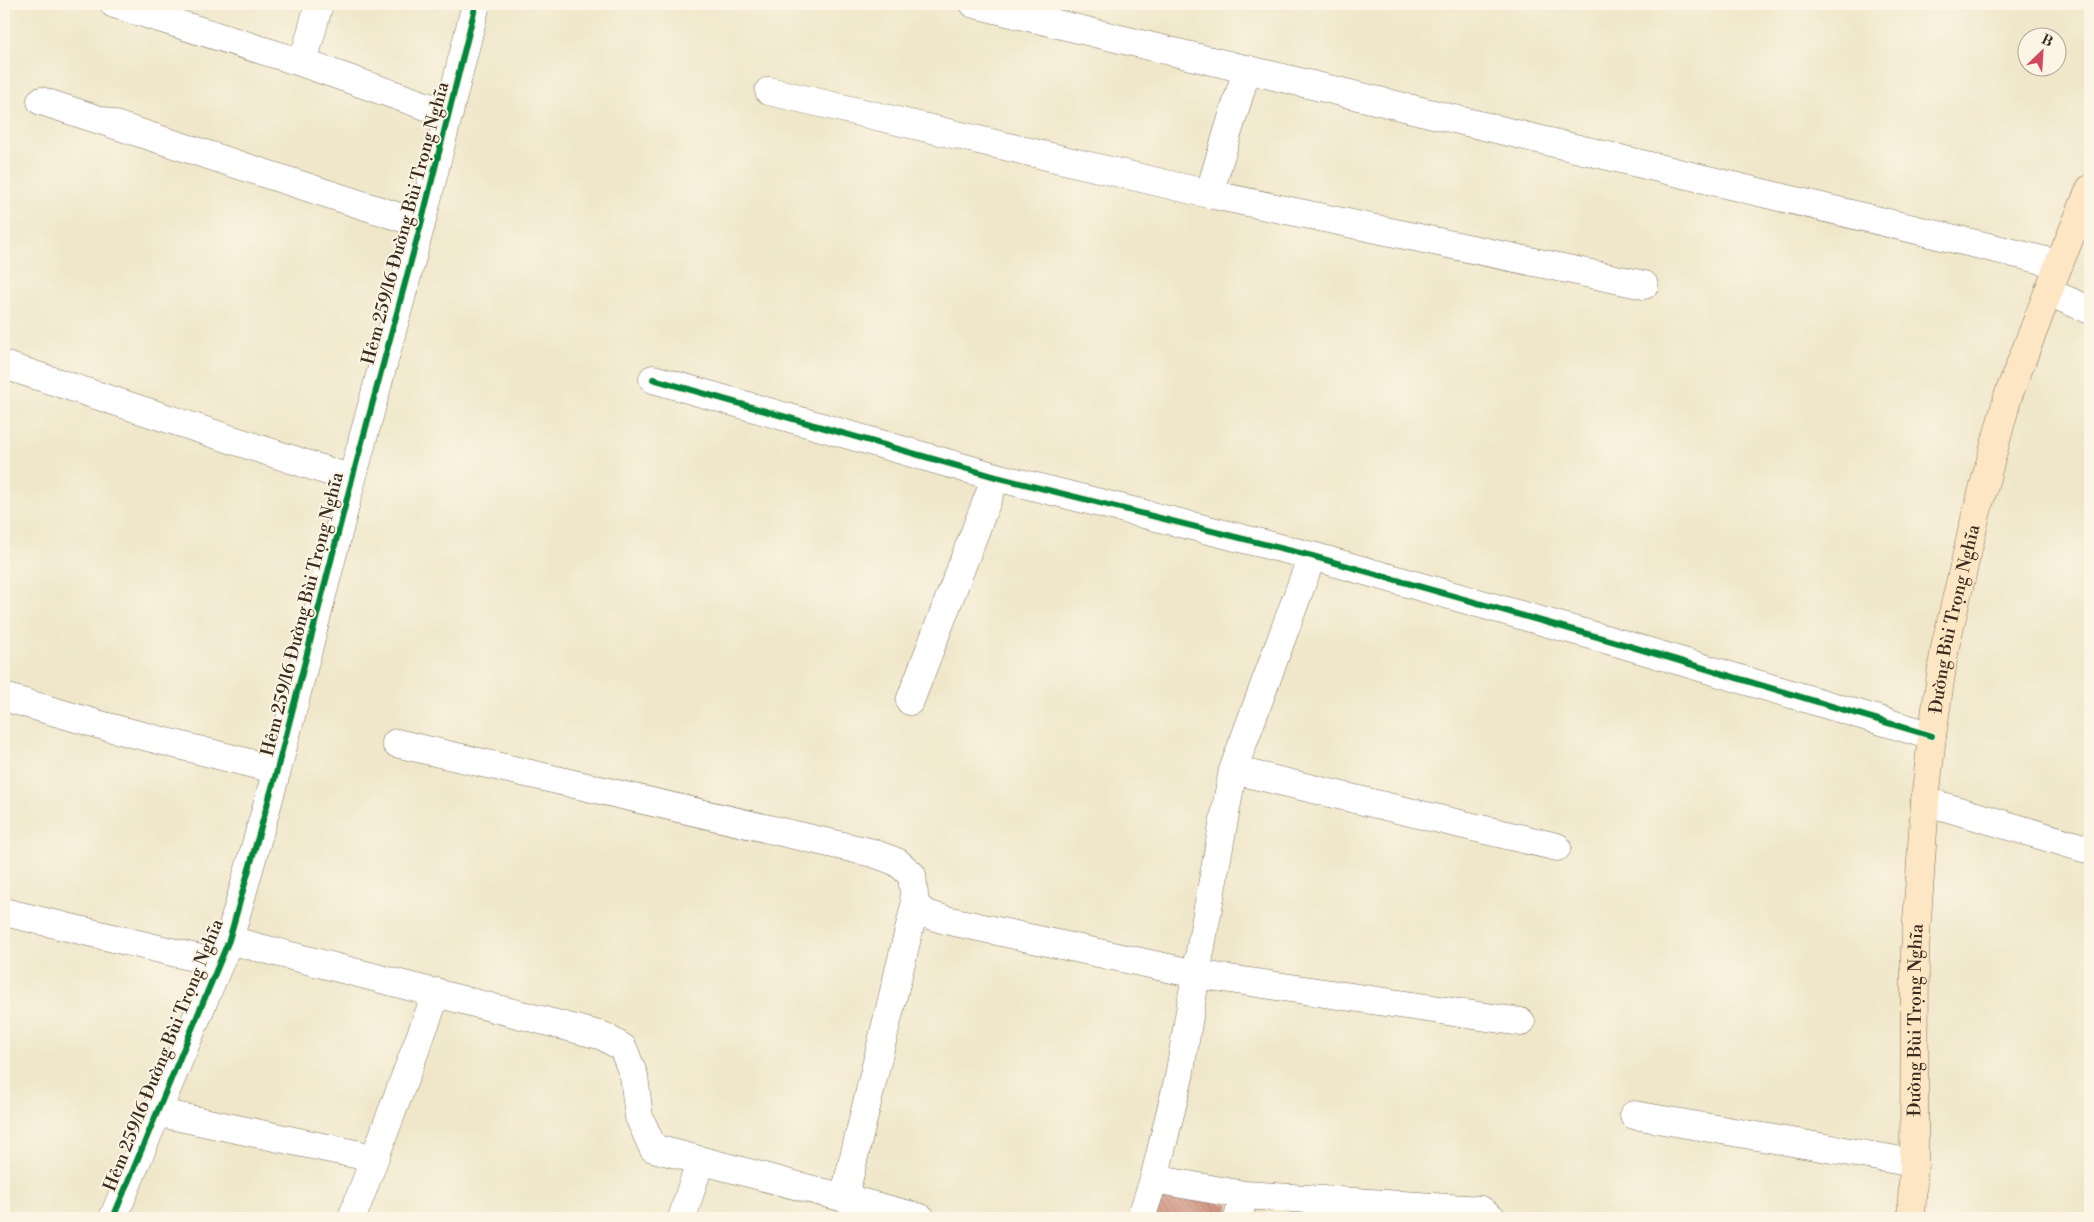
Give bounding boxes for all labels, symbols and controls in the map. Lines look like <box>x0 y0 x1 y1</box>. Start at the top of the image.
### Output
north arrow <box>2016 28 2066 78</box>
text: B <box>2039 31 2056 52</box>
street label: Hẻm 259/16 Đường Bùi Trọng Nghĩa <box>357 78 455 367</box>
street label: Hẻm 259/16 Đường Bùi Trọng Nghĩa <box>256 469 349 758</box>
street label: Đường Bùi Trọng Nghĩa <box>1924 521 1986 715</box>
street label: Hẻm 259/16 Đường Bùi Trọng Nghĩa <box>98 915 229 1195</box>
street label: Đường Bùi Trọng Nghĩa <box>1903 922 1929 1116</box>

